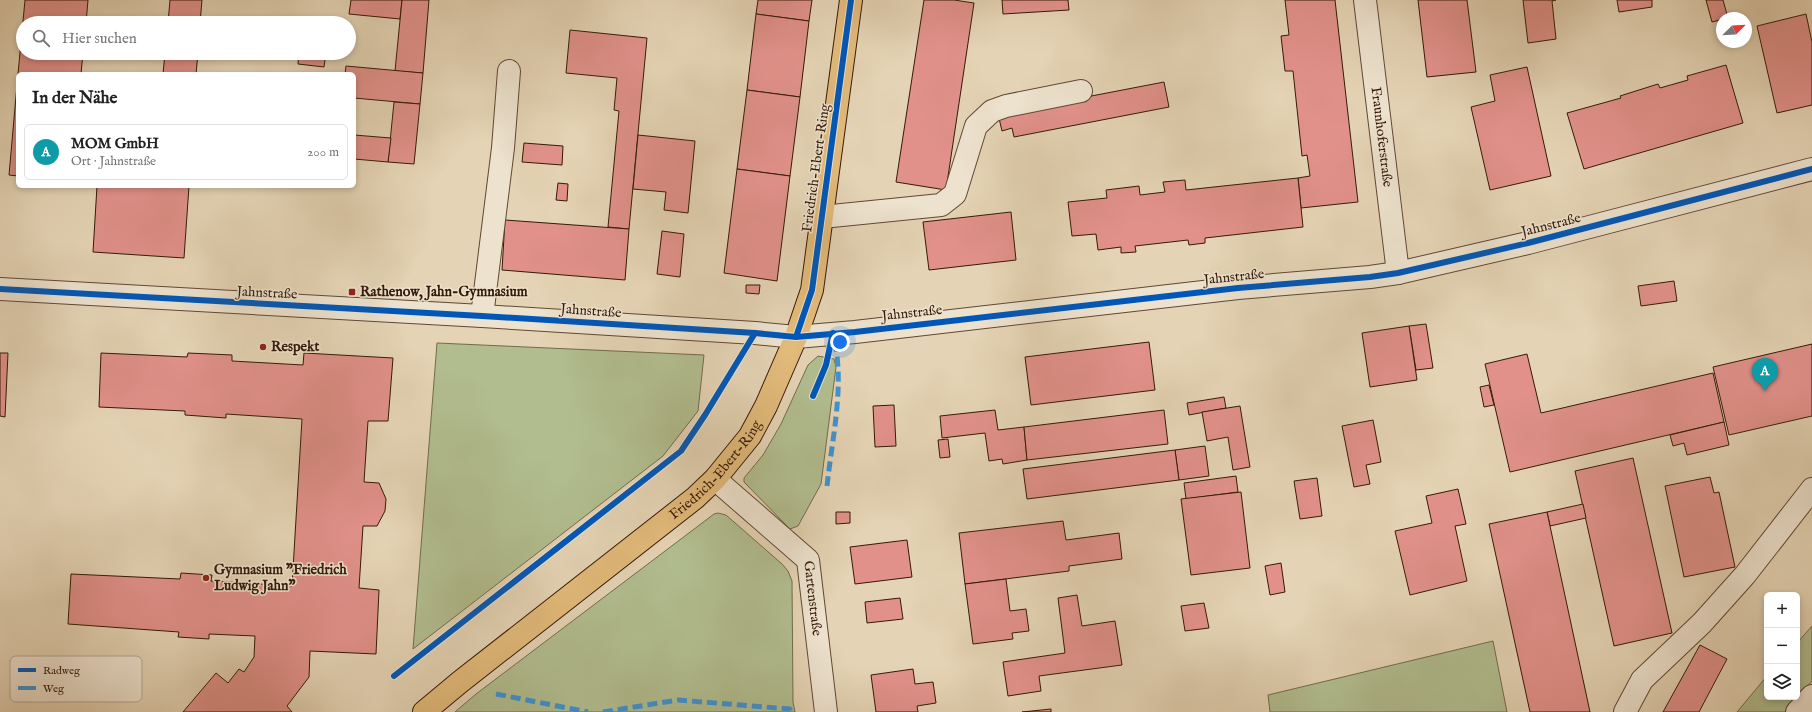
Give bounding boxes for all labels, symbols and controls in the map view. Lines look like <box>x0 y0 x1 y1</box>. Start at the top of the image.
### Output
north arrow <box>1716 12 1752 48</box>
search box <box>16 16 356 60</box>
icon: search <box>30 27 52 49</box>
text: Hier suchen <box>62 29 137 48</box>
street label: Fraunhoferstraße <box>1367 86 1397 189</box>
text: In der Nähe <box>32 88 117 109</box>
street label: Friedrich-Ebert-Ring <box>798 102 834 233</box>
text: MOM GmbH <box>71 134 159 153</box>
text: A <box>42 144 50 161</box>
text: 200 m <box>307 144 339 161</box>
text: Ort · Jahnstraße <box>71 153 156 170</box>
street label: Jahnstraße <box>1517 209 1583 242</box>
street label: Jahnstraße <box>1201 265 1266 289</box>
street label: Jahnstraße <box>234 282 298 304</box>
place label: Rathenow, Jahn-Gymnasium <box>360 283 528 301</box>
marker: Rathenow, Jahn-Gymnasium <box>347 287 357 297</box>
street label: Jahnstraße <box>558 300 623 322</box>
street label: Jahnstraße <box>879 301 944 325</box>
your location <box>830 332 850 352</box>
place label: Respekt <box>271 338 319 356</box>
marker: Respekt <box>258 342 268 352</box>
pin: A <box>1752 358 1778 391</box>
street label: Friedrich-Ebert-Ring <box>666 417 766 524</box>
street label: Gartenstraße <box>799 560 826 638</box>
place label: Gymnasium "Friedrich Ludwig Jahn" <box>214 561 347 595</box>
marker: Gymnasium "Friedrich Ludwig Jahn" <box>201 573 211 583</box>
map controls <box>1764 592 1800 700</box>
button: + <box>1764 592 1800 628</box>
button: − <box>1764 628 1800 664</box>
legend <box>10 656 142 702</box>
text: Radweg <box>43 664 81 678</box>
button: layers <box>1764 664 1800 700</box>
text: Weg <box>43 682 65 696</box>

